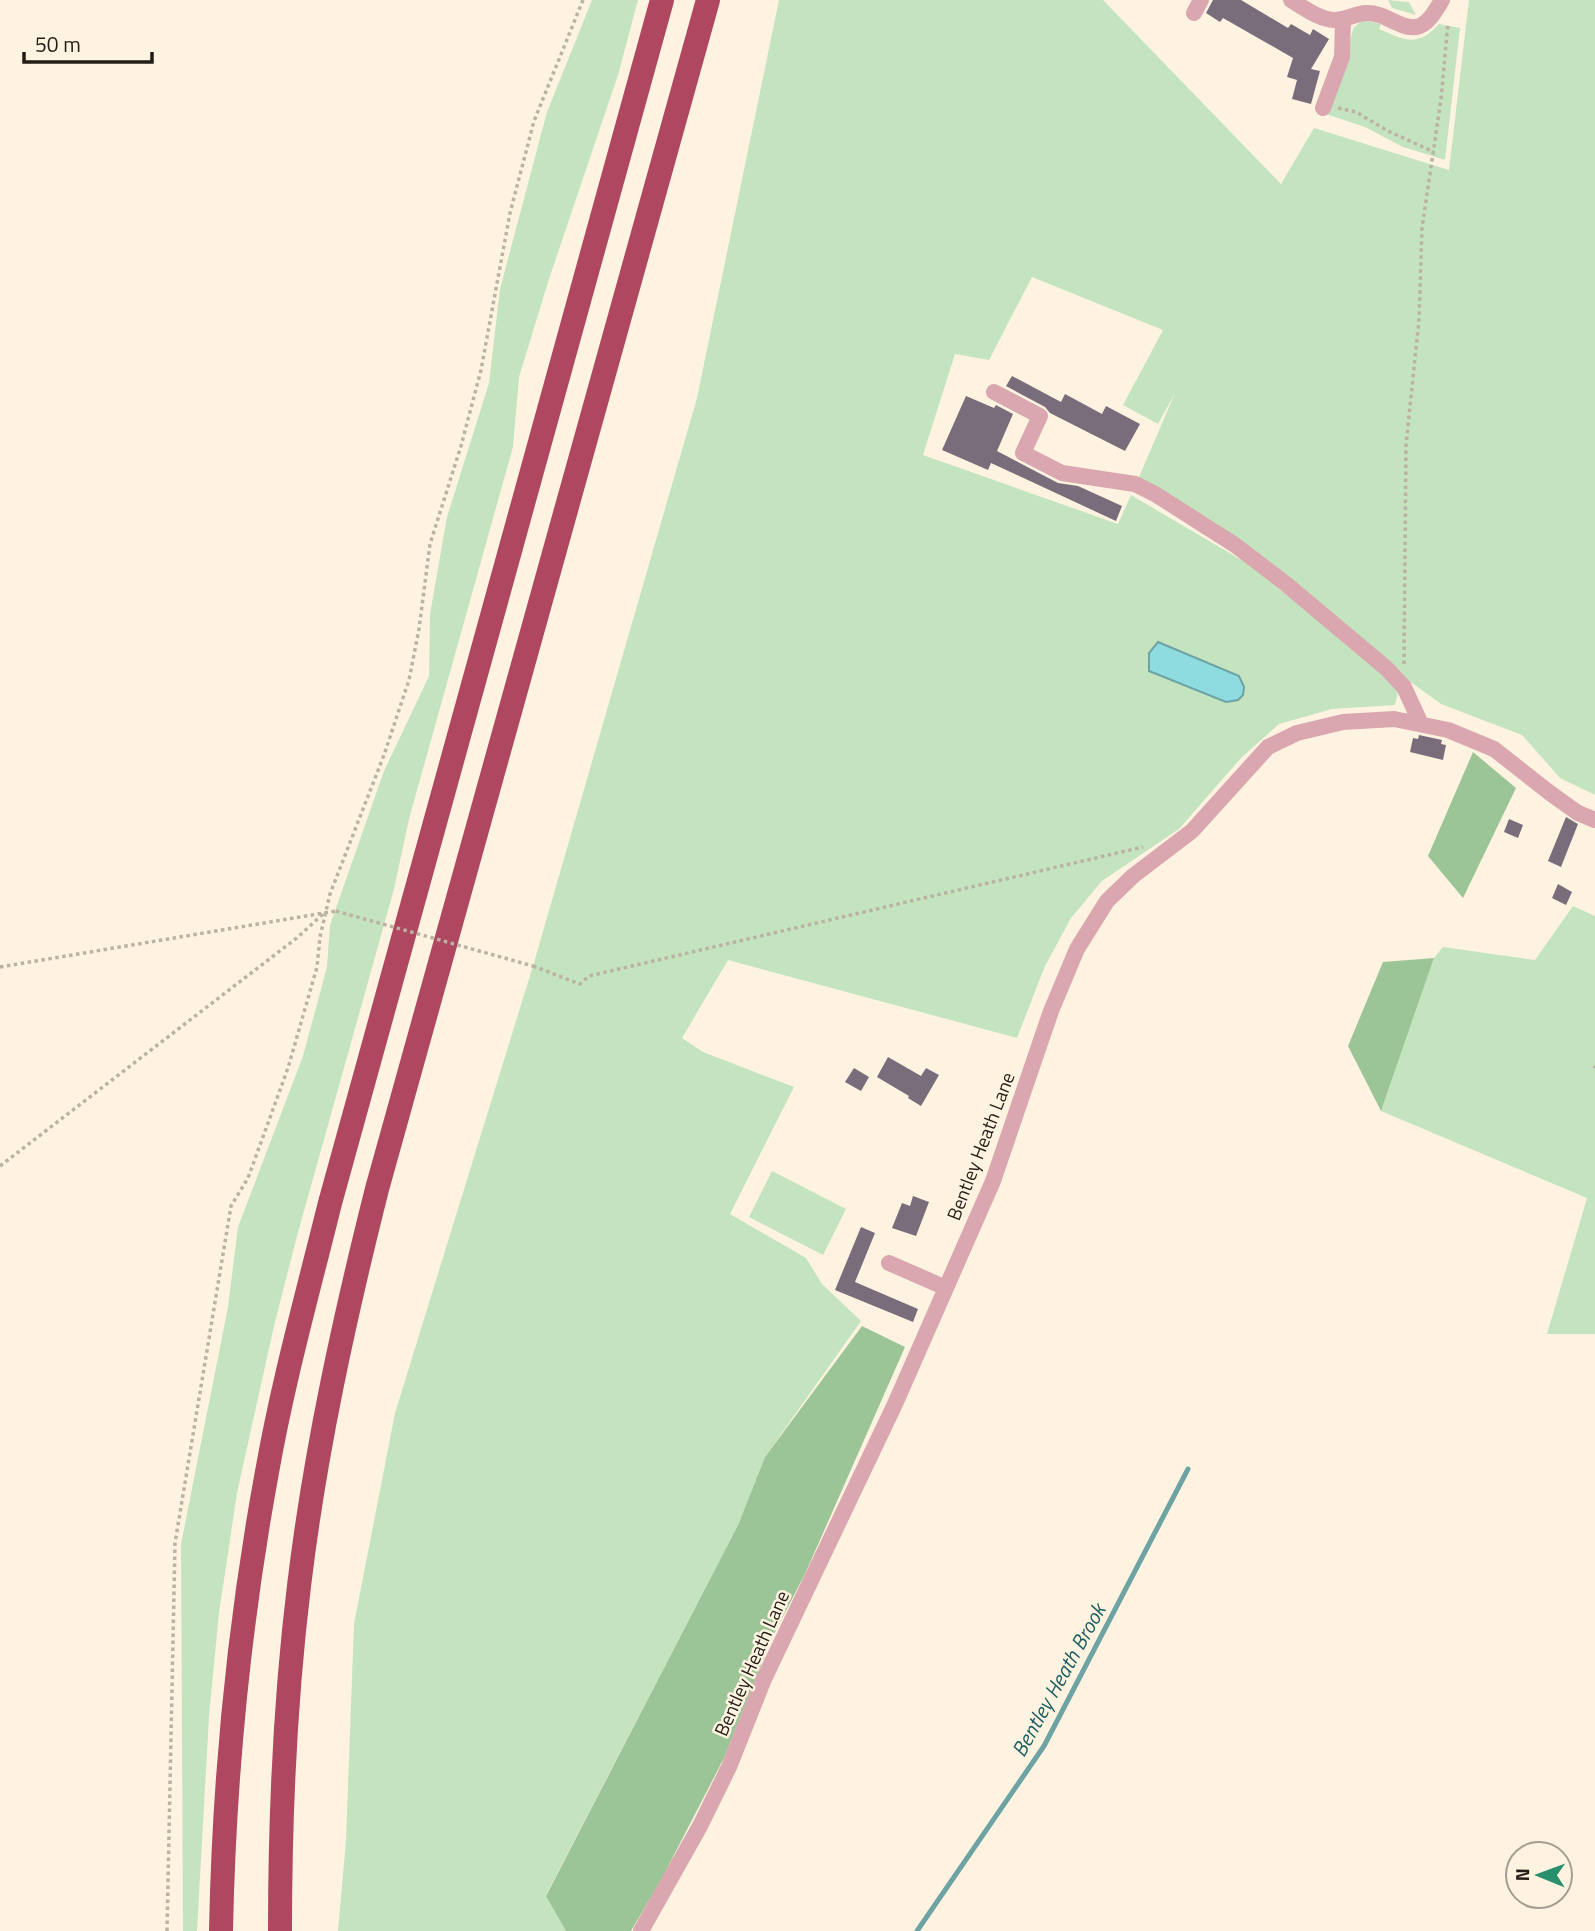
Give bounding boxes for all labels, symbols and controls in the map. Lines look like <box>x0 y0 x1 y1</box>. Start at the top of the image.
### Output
scale bar <box>24 21 152 65</box>
text: 50 m <box>35 28 81 60</box>
street label: Bentley Heath Lane <box>938 1068 1022 1224</box>
street label: Bentley Heath Lane <box>706 1586 796 1740</box>
water label: Bentley Heath Brook <box>1003 1595 1115 1762</box>
north arrow <box>1504 1840 1574 1910</box>
text: N <box>1507 1868 1536 1882</box>

